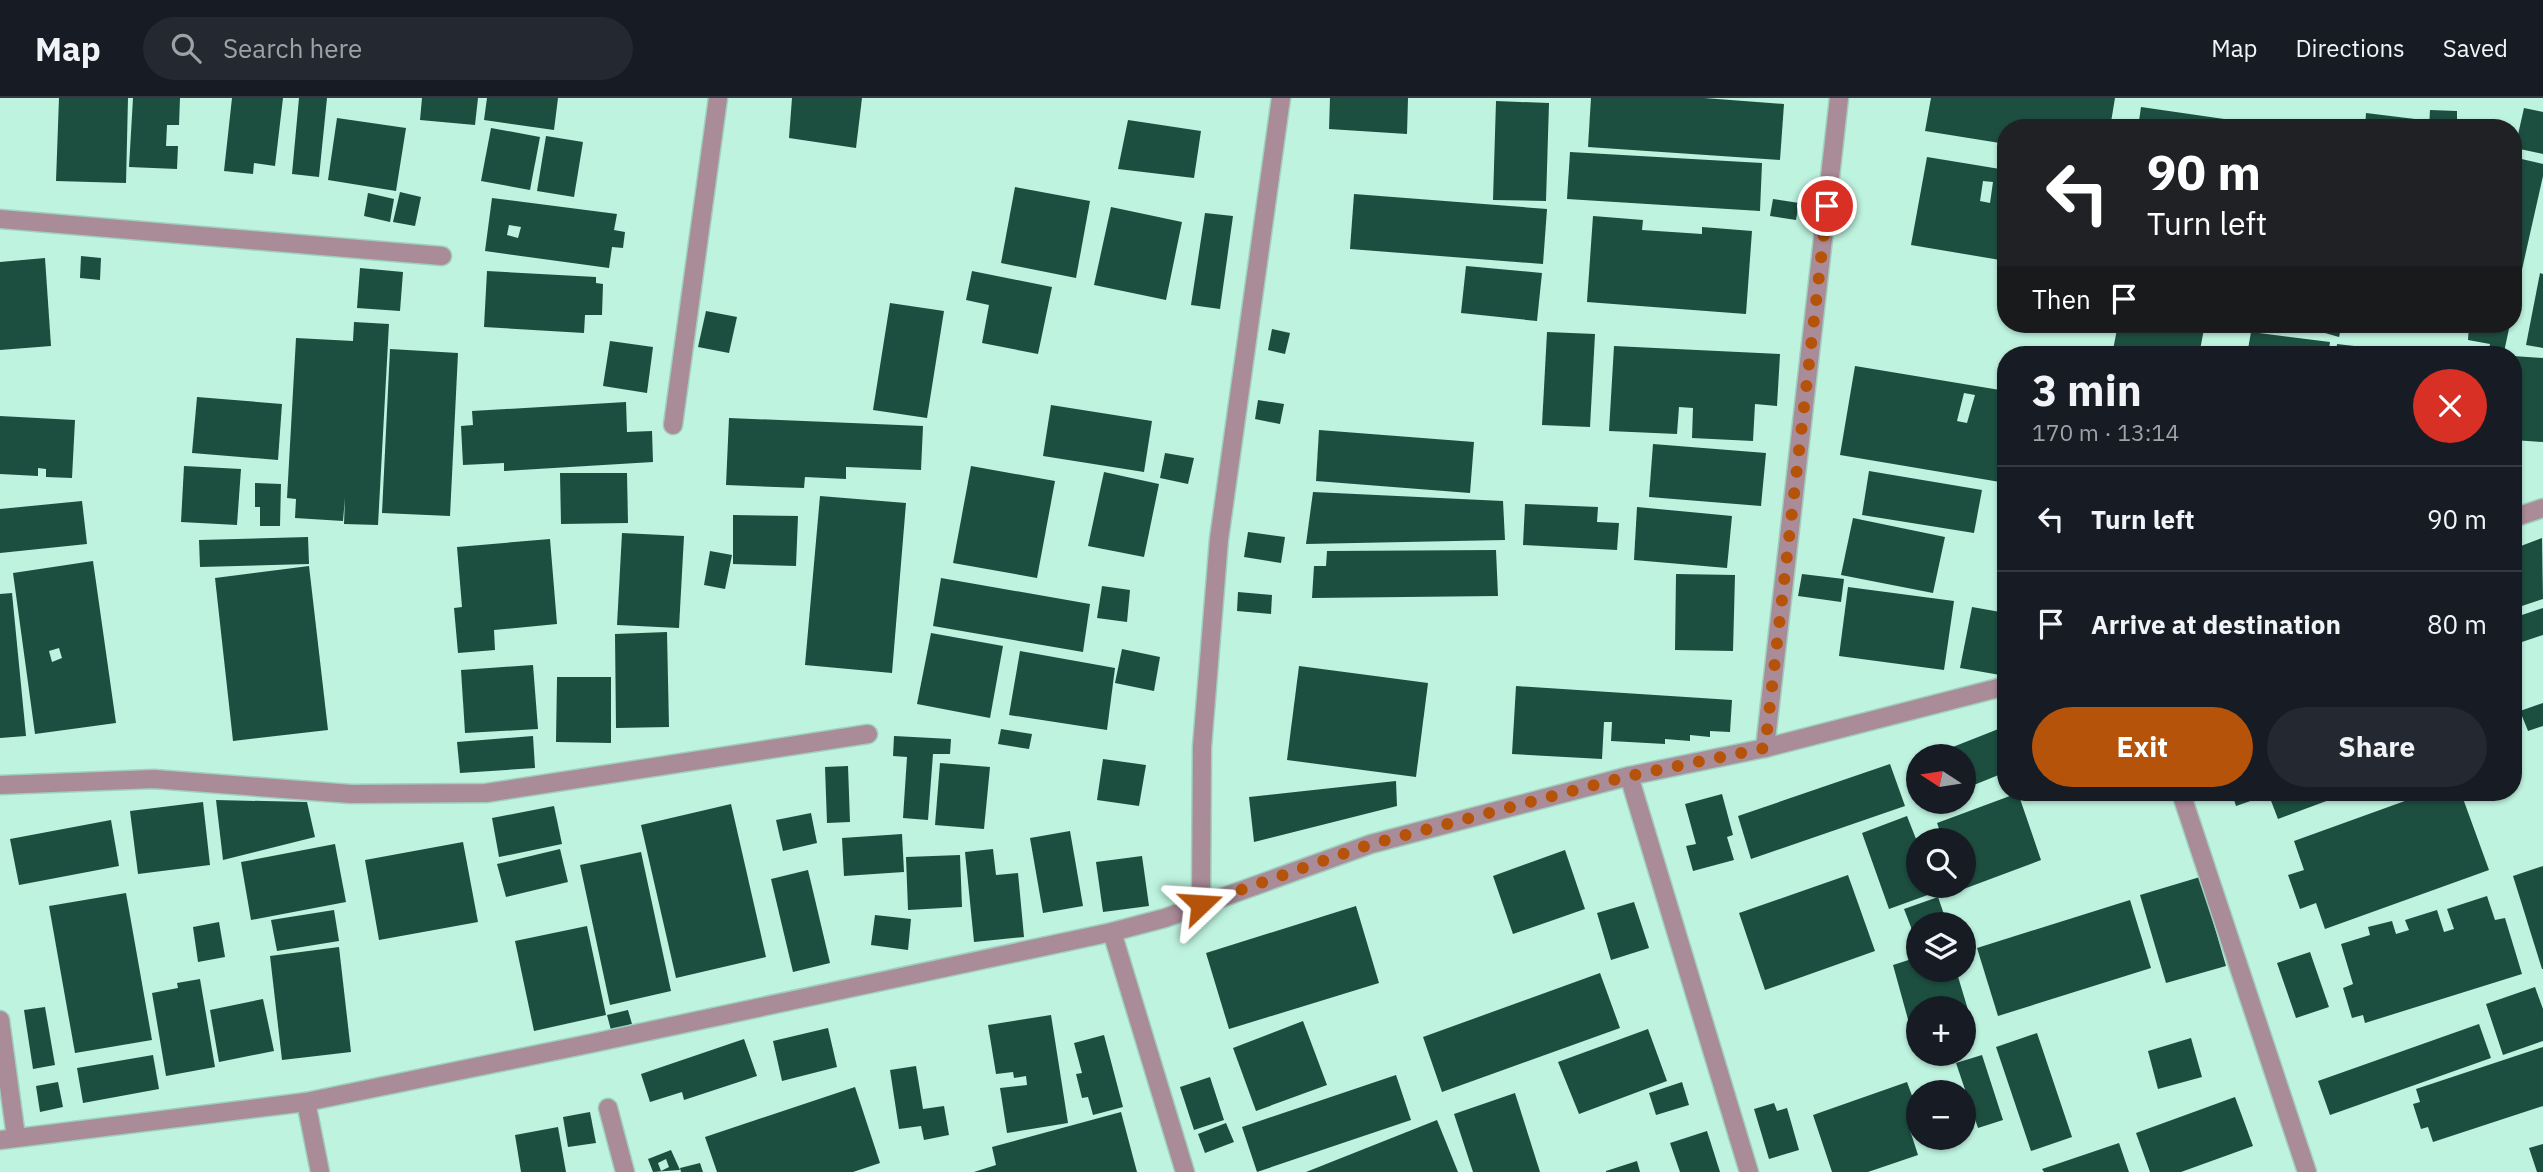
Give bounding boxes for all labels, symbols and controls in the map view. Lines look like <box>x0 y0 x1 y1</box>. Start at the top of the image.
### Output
search box <box>143 17 633 80</box>
text: Map <box>35 27 101 70</box>
icon: search <box>167 29 205 67</box>
text: Search here <box>223 31 362 65</box>
text: Map <box>2211 32 2257 64</box>
text: Directions <box>2295 32 2405 64</box>
text: Saved <box>2443 32 2508 64</box>
text: 90 m <box>2147 140 2261 203</box>
icon: left <box>2032 147 2123 238</box>
pin <box>1797 176 1857 236</box>
icon: arrive <box>1808 187 1846 225</box>
text: Turn left <box>2147 202 2267 244</box>
icon: arrive <box>2105 280 2143 318</box>
text: Then <box>2032 282 2091 316</box>
text: 3 min <box>2032 363 2142 418</box>
button: close <box>2413 369 2487 443</box>
text: 170 m · 13:14 <box>2032 417 2179 447</box>
icon: left <box>2032 500 2070 538</box>
text: Turn left <box>2091 502 2194 536</box>
text: 90 m <box>2427 502 2487 536</box>
icon: arrive <box>2032 605 2070 643</box>
text: Arrive at destination <box>2091 607 2341 641</box>
text: 80 m <box>2427 607 2487 641</box>
button: Exit <box>2032 707 2253 787</box>
button: Share <box>2267 707 2487 787</box>
north arrow <box>1906 744 1976 814</box>
map controls <box>1906 744 1976 1150</box>
button: search <box>1906 828 1976 898</box>
position arrow <box>1164 867 1238 941</box>
button: layers <box>1906 912 1976 982</box>
button: + <box>1906 996 1976 1066</box>
button: − <box>1906 1080 1976 1150</box>

